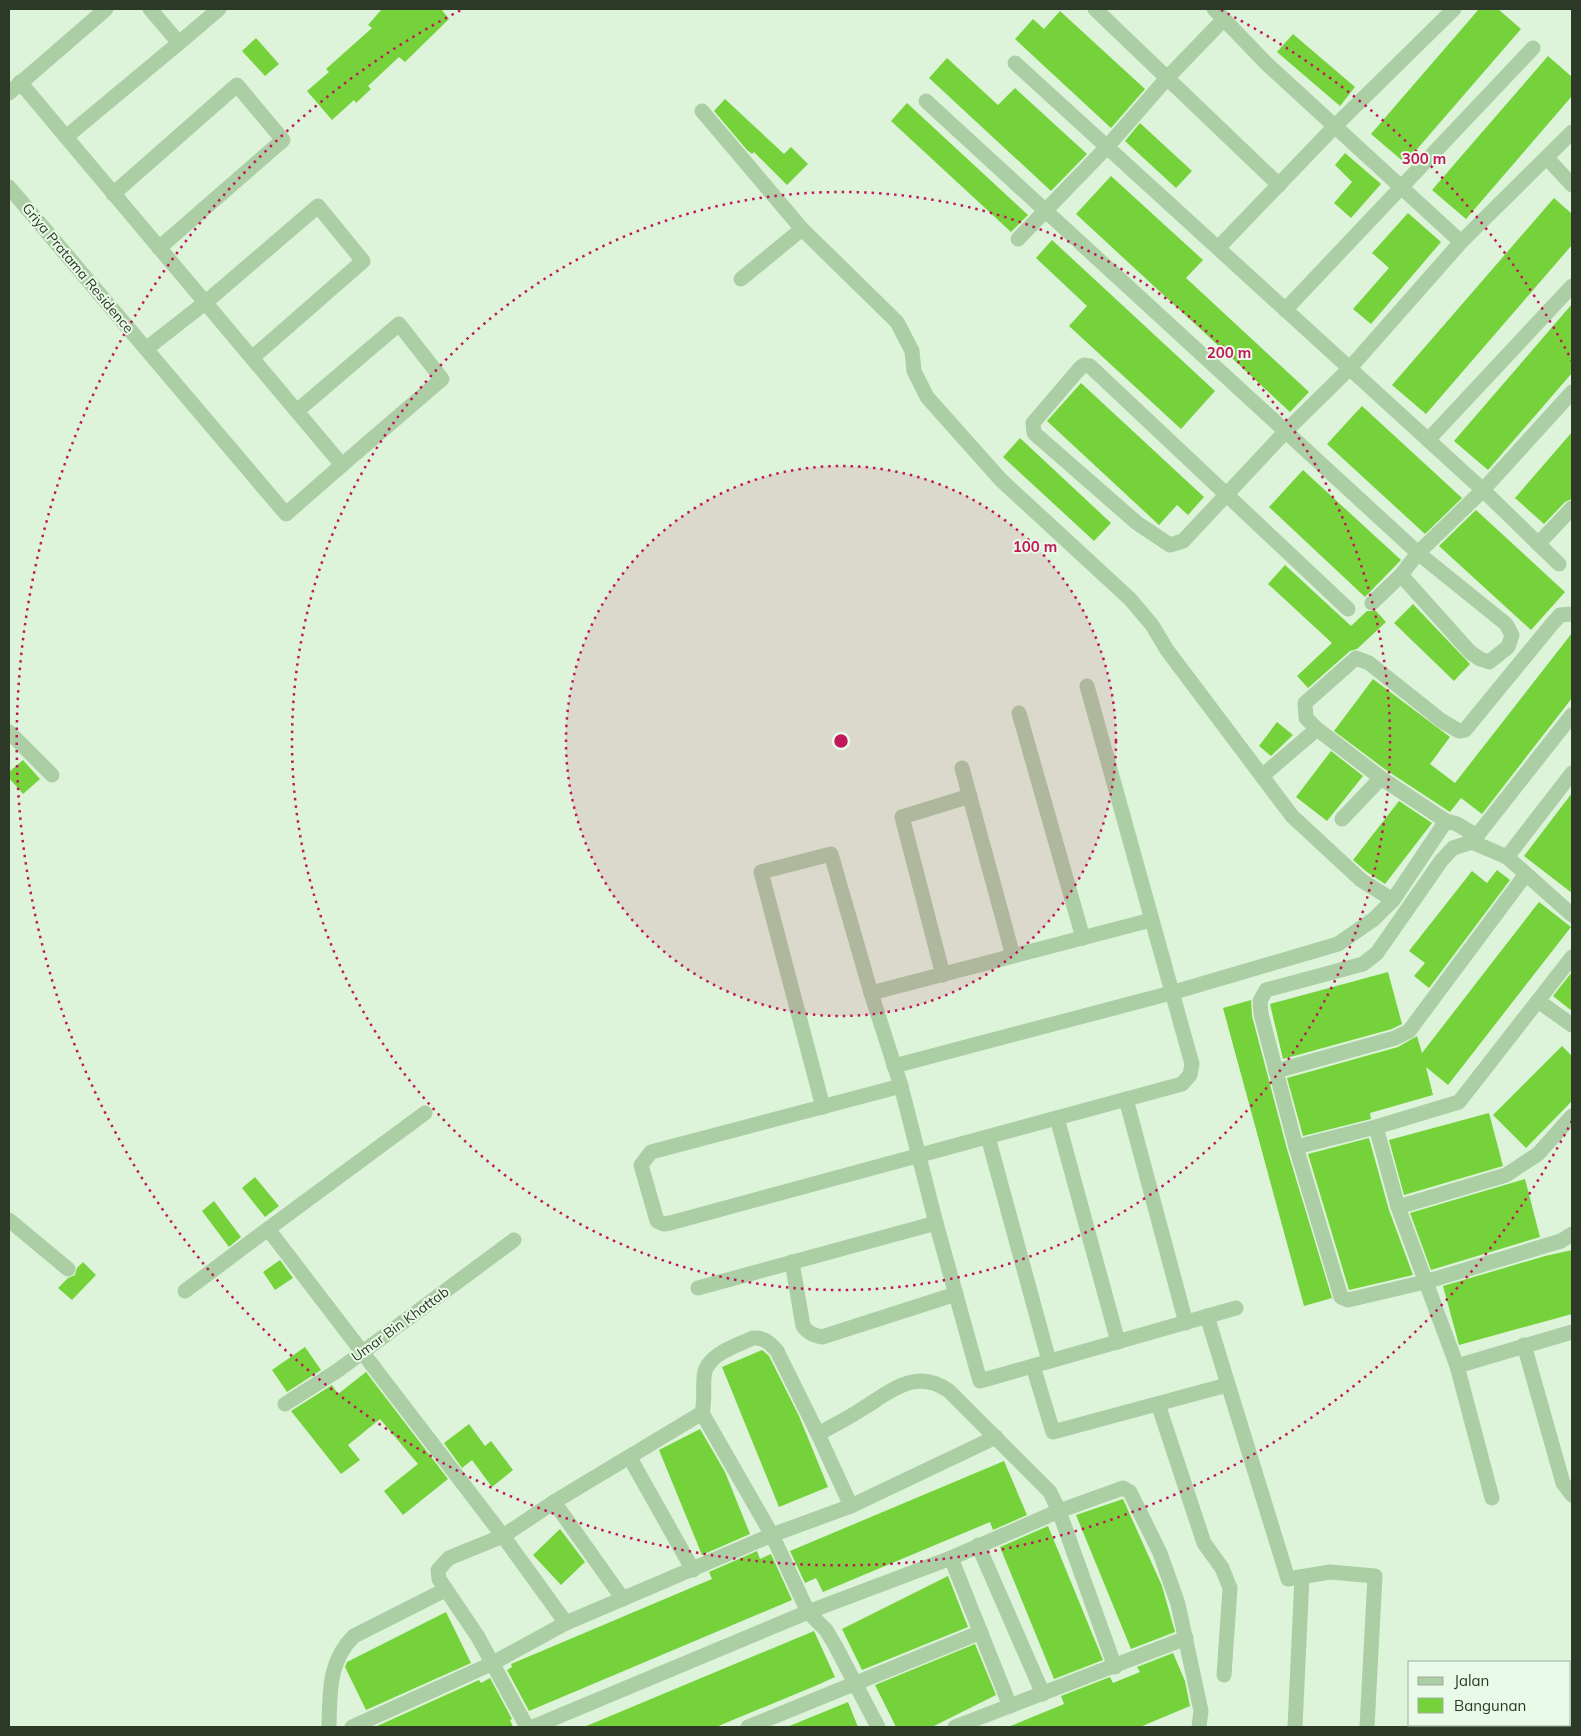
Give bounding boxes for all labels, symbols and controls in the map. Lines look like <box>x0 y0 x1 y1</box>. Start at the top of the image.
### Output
text: 300 m <box>1402 149 1446 168</box>
street label: Griya Pratama Residence <box>18 199 138 337</box>
text: 200 m <box>1207 343 1251 362</box>
text: 100 m <box>1013 537 1057 556</box>
centre of rings <box>832 732 850 750</box>
street label: Umar Bin Khattab <box>348 1283 452 1365</box>
legend <box>1408 1661 1571 1726</box>
text: Jalan <box>1454 1671 1489 1690</box>
text: Bangunan <box>1454 1696 1526 1715</box>

